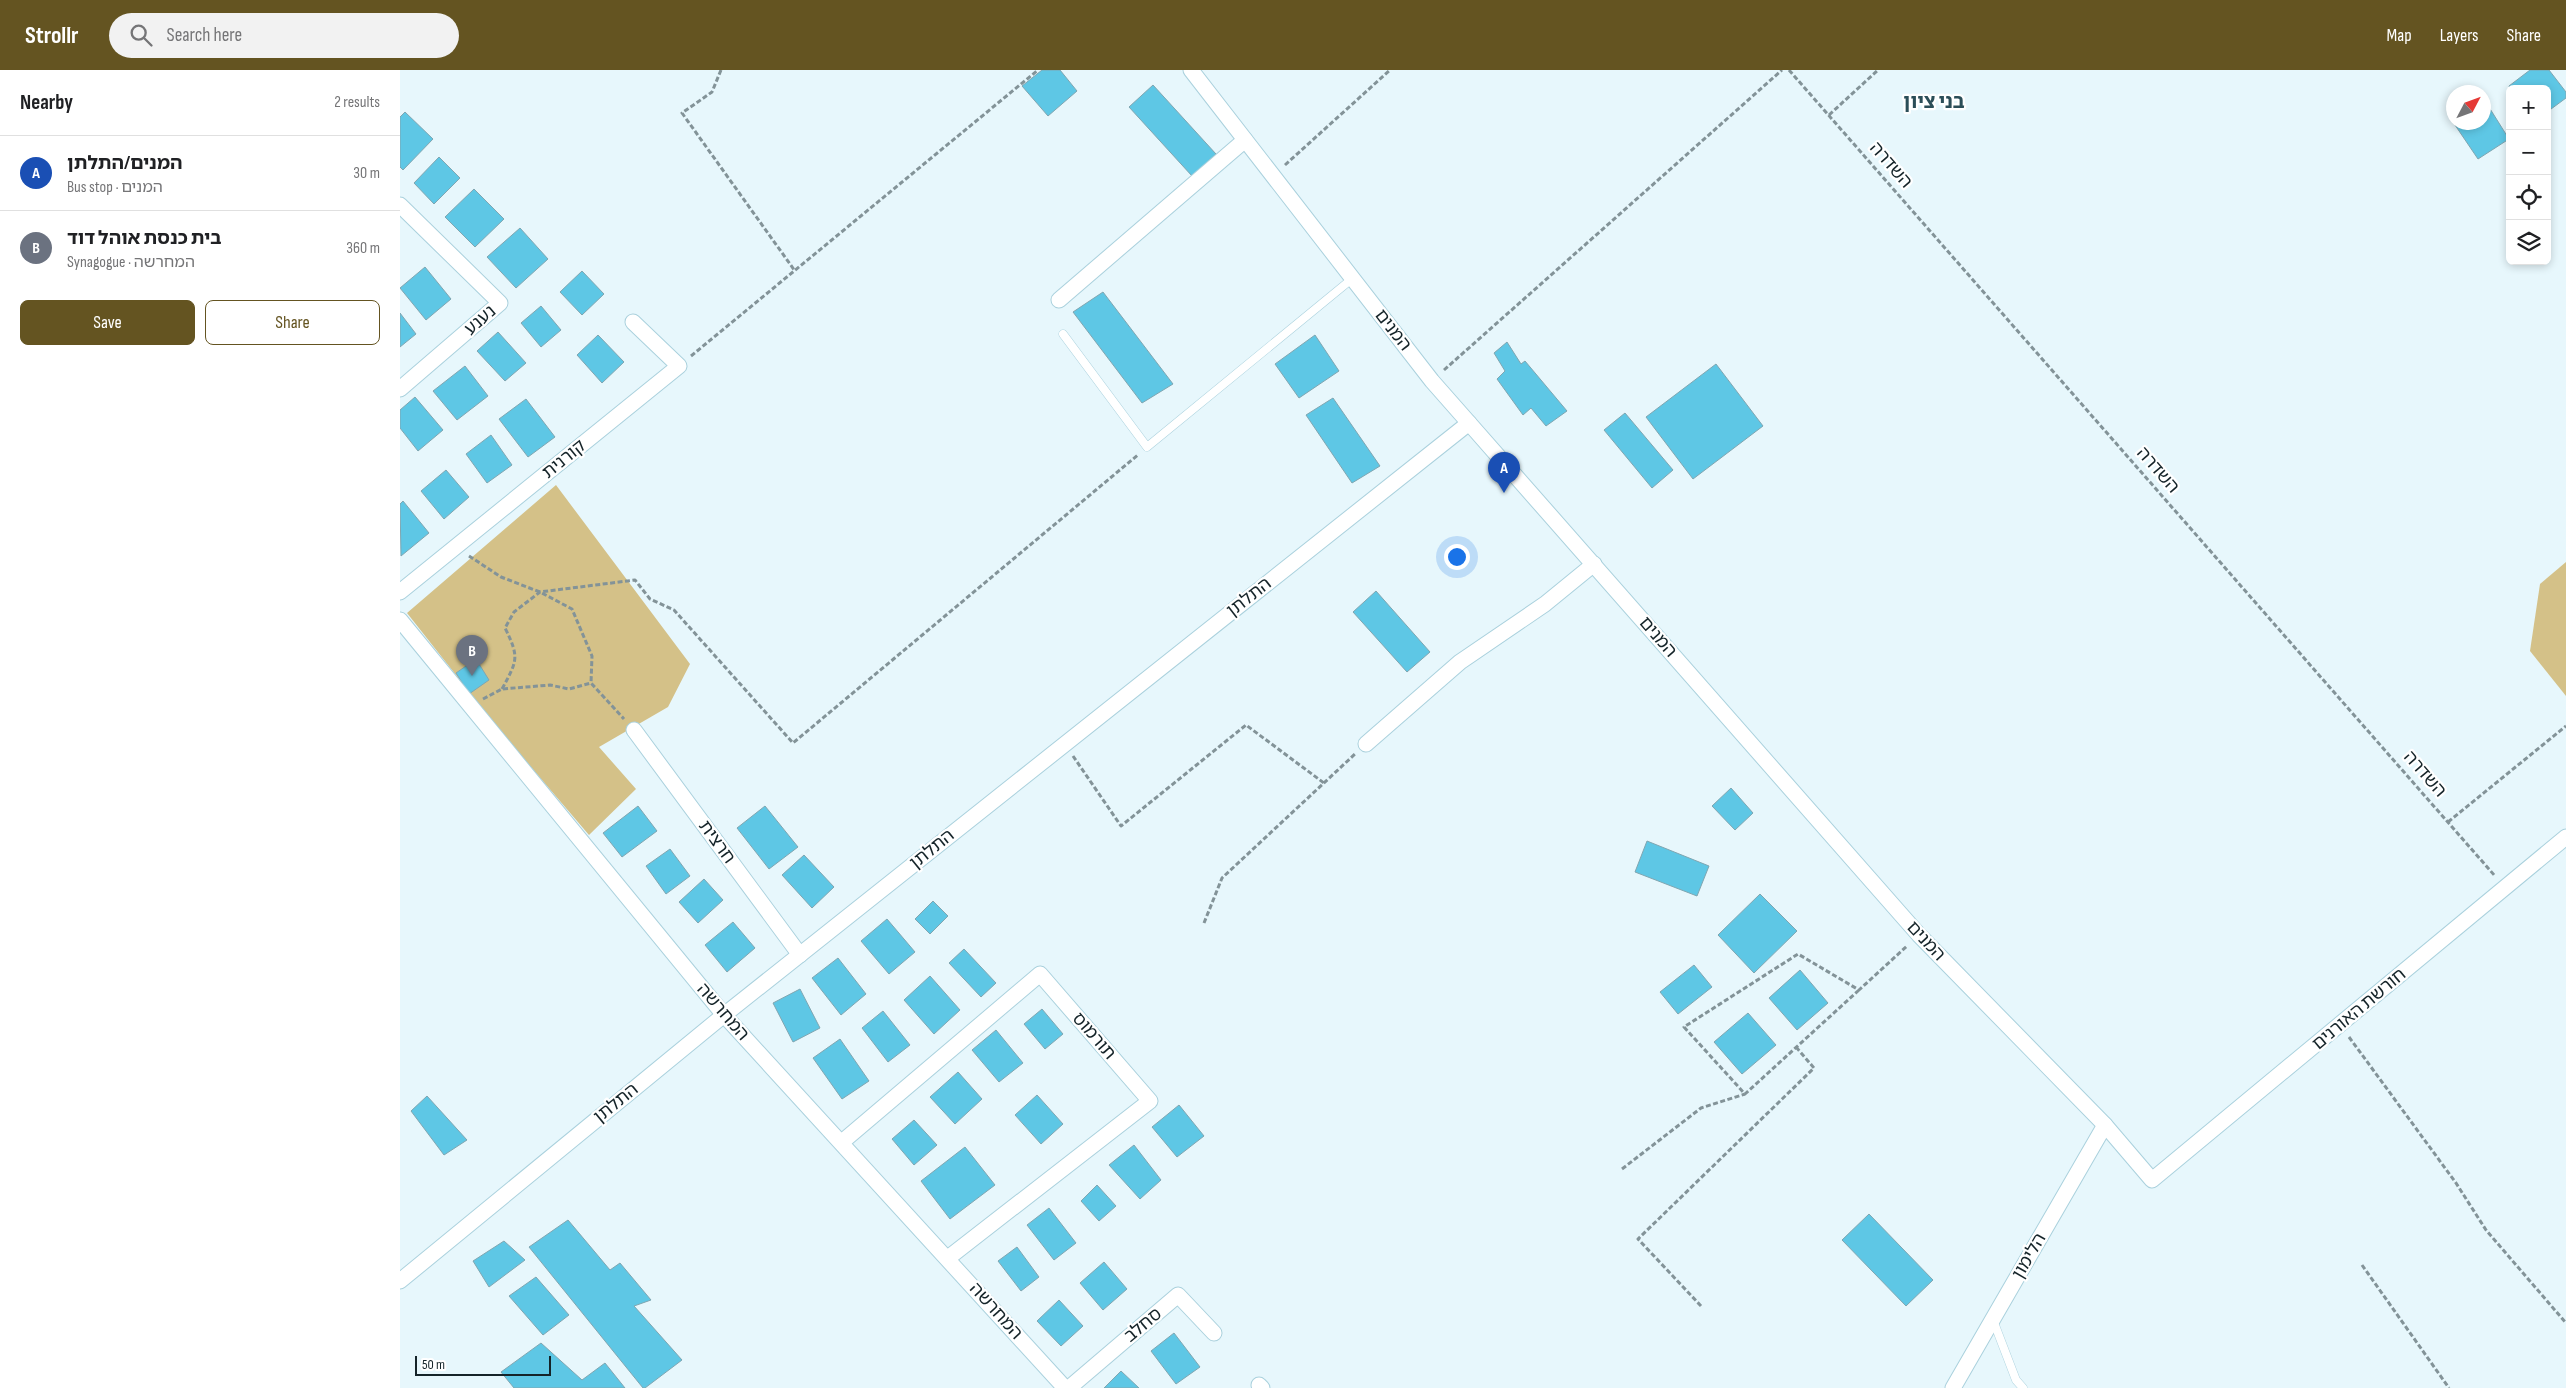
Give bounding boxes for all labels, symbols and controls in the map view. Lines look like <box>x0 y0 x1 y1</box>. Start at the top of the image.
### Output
search box <box>109 13 459 58</box>
text: Strollr <box>25 21 79 50</box>
icon: search <box>127 21 155 49</box>
text: Search here <box>167 24 242 47</box>
text: Map <box>2387 25 2412 46</box>
text: Layers <box>2440 25 2479 46</box>
text: Share <box>2507 25 2541 46</box>
north arrow <box>2446 85 2491 130</box>
map controls <box>2506 85 2551 265</box>
button: + <box>2506 85 2551 130</box>
text: Nearby <box>20 90 73 115</box>
district label: בני ציון <box>1903 90 1965 114</box>
text: 2 results <box>334 93 380 112</box>
button: − <box>2506 130 2551 175</box>
street label: השדרה <box>1865 138 1917 192</box>
text: המנים/התלתן <box>67 152 183 175</box>
text: A <box>32 164 40 183</box>
text: 30 m <box>353 164 380 183</box>
button: locate <box>2506 175 2551 220</box>
text: Bus stop · המנים <box>67 178 163 197</box>
button: layers <box>2506 220 2551 265</box>
text: בית כנסת אוהל דוד <box>67 227 222 250</box>
text: B <box>32 239 40 258</box>
text: 360 m <box>346 239 380 258</box>
text: Synagogue · המחרשה <box>67 253 195 272</box>
button: Save <box>20 300 195 345</box>
button: Share <box>205 300 380 345</box>
street label: נענע <box>460 301 500 339</box>
street label: המנים <box>1370 305 1416 355</box>
street label: קורנית <box>538 435 590 483</box>
street label: השדרה <box>2132 443 2184 497</box>
pin: A <box>1488 452 1520 493</box>
your location <box>1444 544 1470 570</box>
street label: התלתן <box>1222 573 1276 621</box>
street label: המנים <box>1635 612 1681 662</box>
pin: B <box>456 635 488 676</box>
street label: השדרה <box>2399 747 2451 801</box>
street label: חרצית <box>694 816 740 868</box>
street label: התלתן <box>906 825 958 873</box>
street label: המנים <box>1902 917 1950 965</box>
street label: חורשת האורנים <box>2308 964 2410 1054</box>
street label: המחרשה <box>692 979 754 1045</box>
street label: תורמוס <box>1068 1008 1120 1064</box>
street label: התלתן <box>590 1079 642 1127</box>
street label: הלימון <box>2008 1229 2050 1283</box>
street label: המחרשה <box>965 1278 1027 1344</box>
street label: סחלב <box>1120 1303 1166 1347</box>
scale bar <box>415 1353 551 1376</box>
text: 50 m <box>422 1356 445 1373</box>

